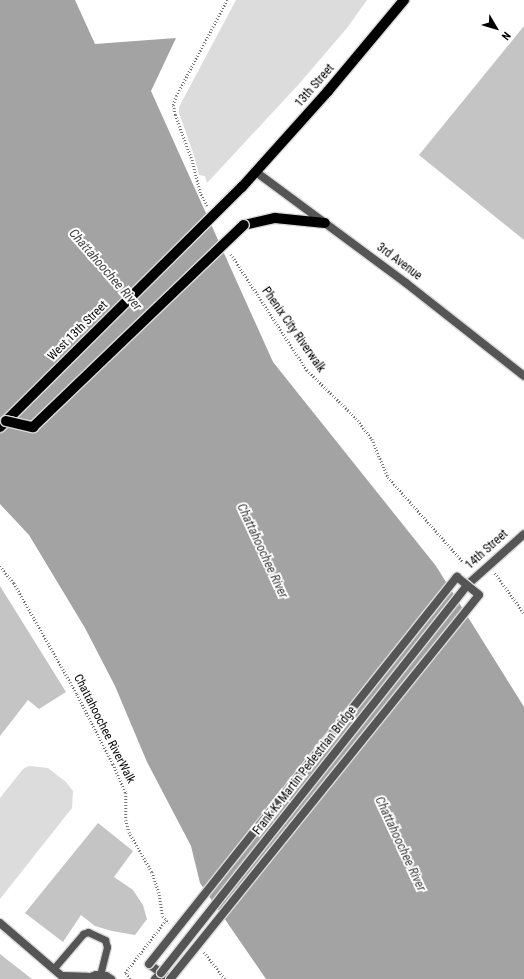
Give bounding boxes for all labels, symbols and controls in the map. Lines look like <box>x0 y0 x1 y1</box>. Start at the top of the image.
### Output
north arrow <box>476 8 516 48</box>
text: N <box>499 29 513 42</box>
street label: 13th Street <box>292 62 338 110</box>
water label: Chattahoochee River <box>65 226 145 314</box>
street label: 3rd Avenue <box>374 240 424 284</box>
street label: Phenix City Riverwalk <box>258 285 328 375</box>
street label: West 13th Street <box>45 298 111 364</box>
water label: Chattahoochee River <box>233 501 291 601</box>
street label: 14th Street <box>463 527 511 573</box>
street label: Chattahoochee RiverWalk <box>70 672 138 786</box>
street label: Frank K. Martin Pedestrian Bridge <box>250 704 360 838</box>
water label: Chattahoochee River <box>371 794 429 894</box>

